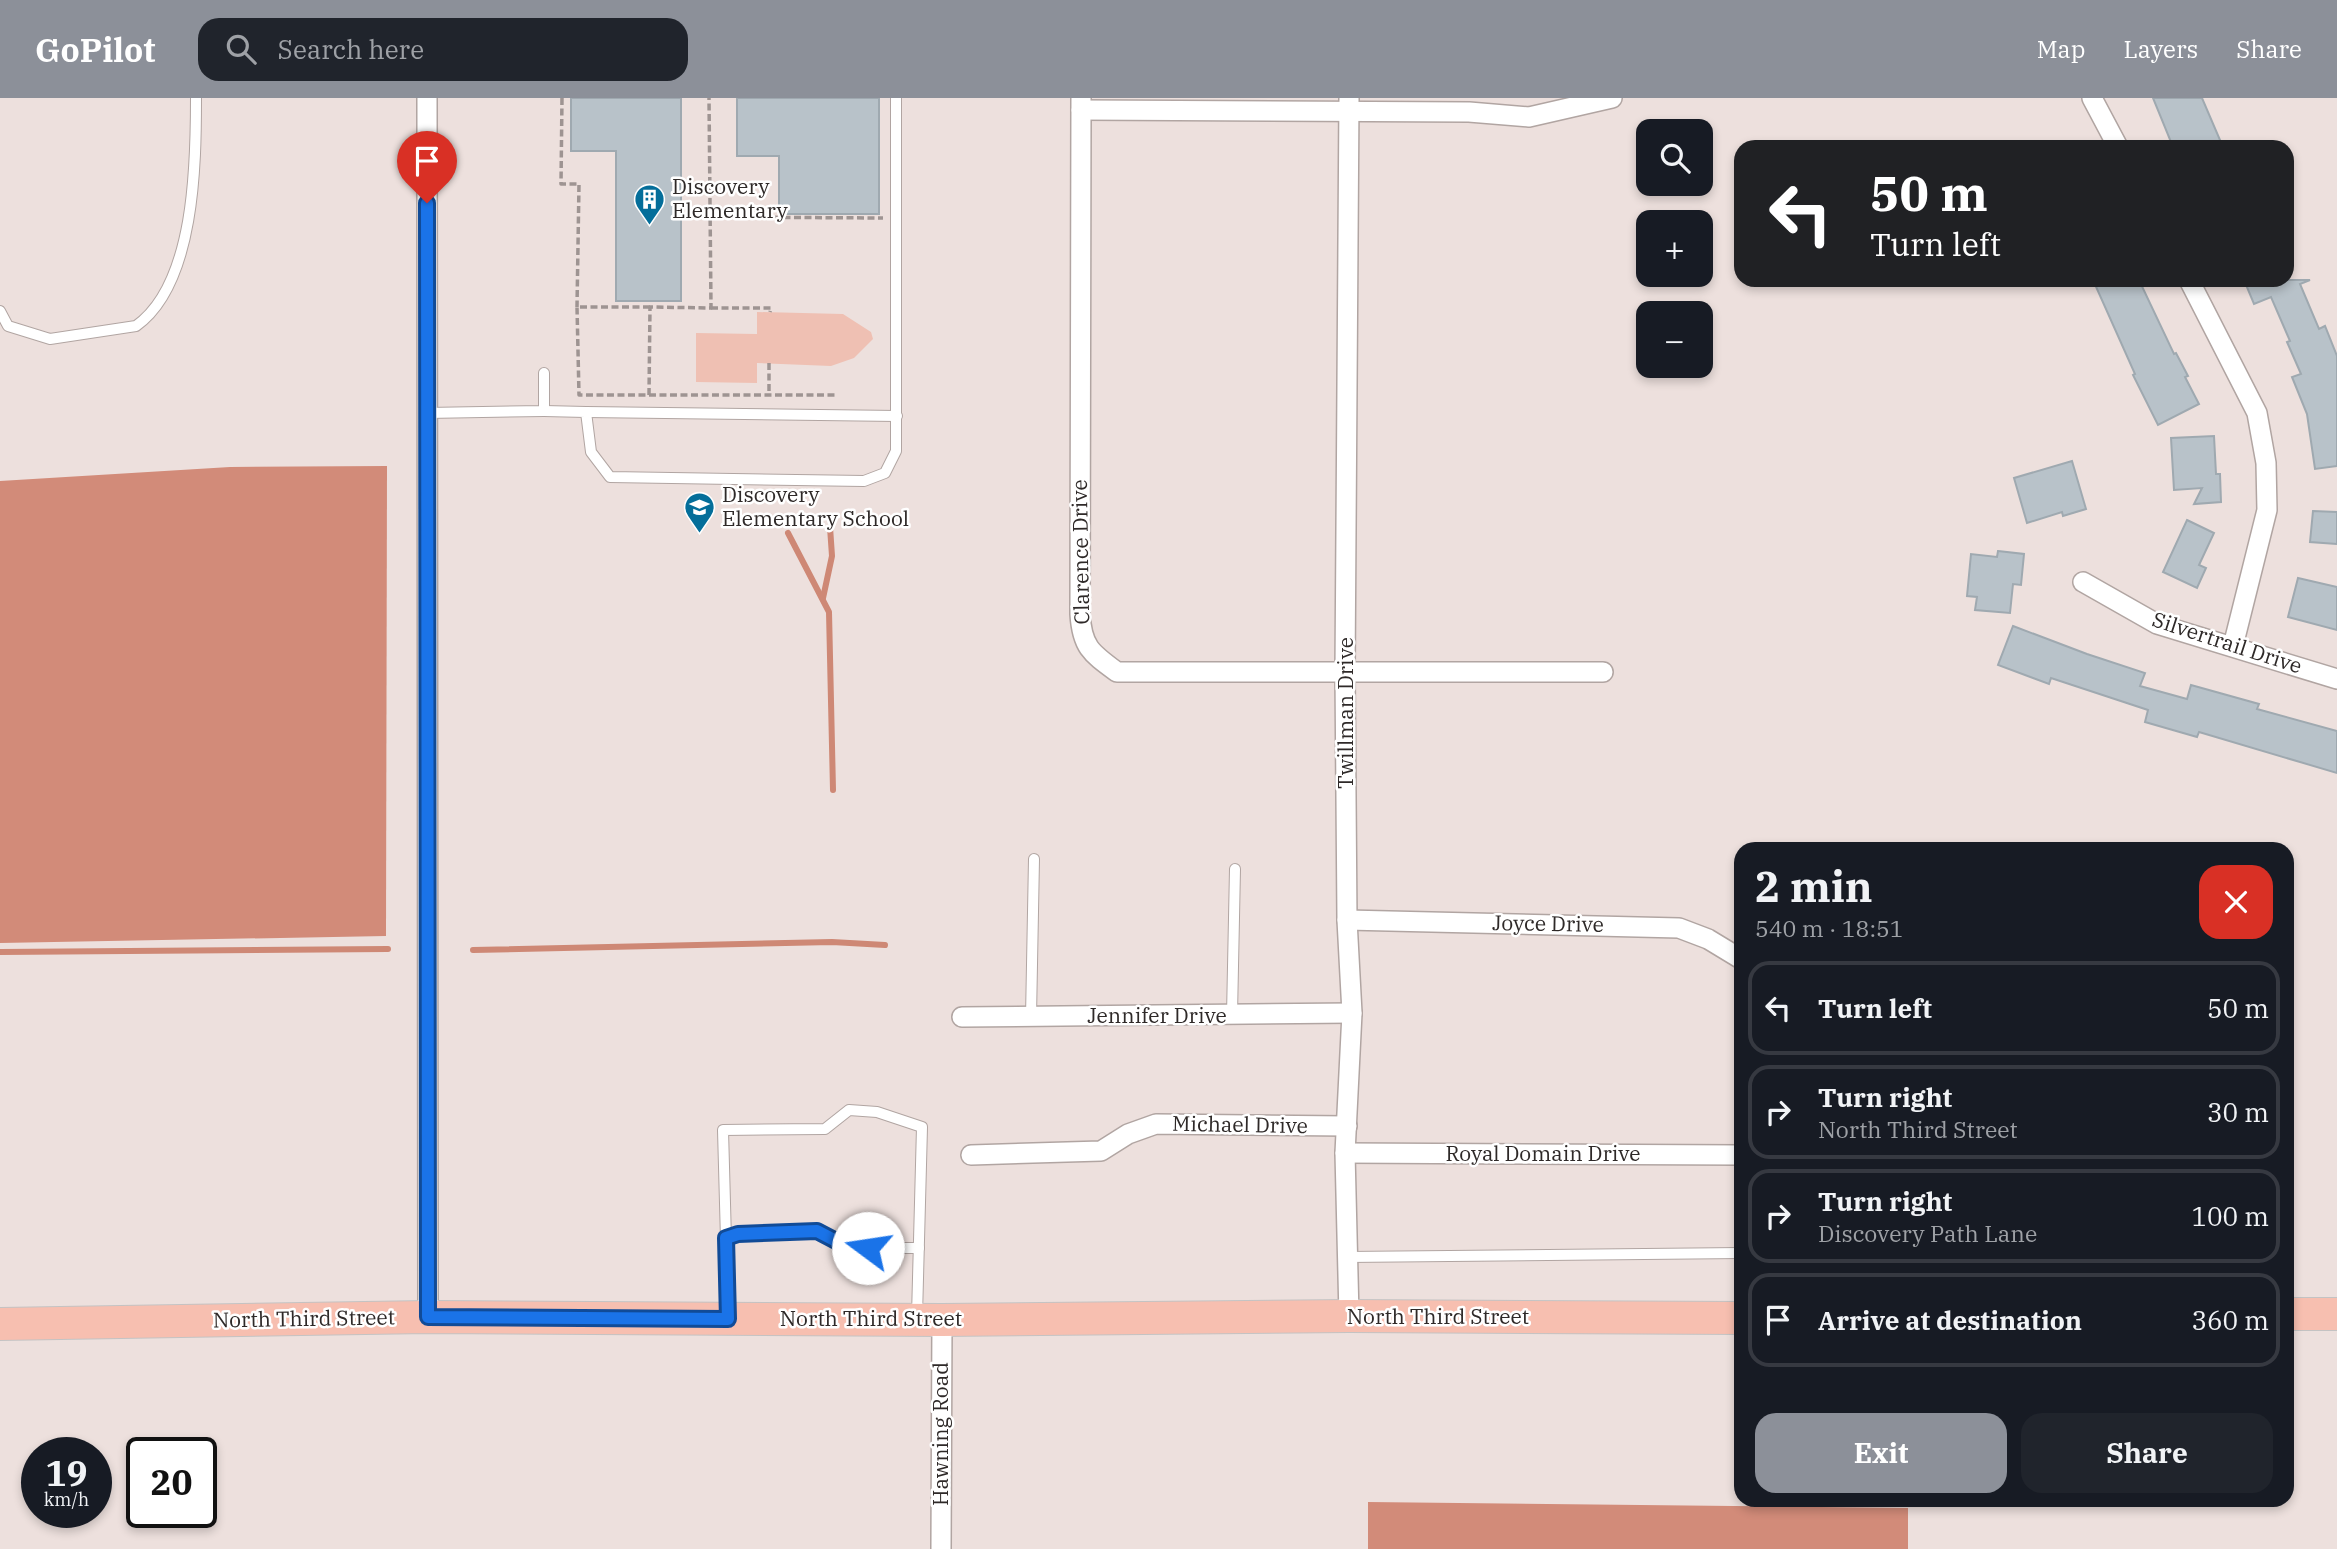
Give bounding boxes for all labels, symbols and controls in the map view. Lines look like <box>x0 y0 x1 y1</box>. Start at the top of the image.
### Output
search box <box>198 18 688 81</box>
text: GoPilot <box>35 28 156 71</box>
icon: search <box>222 30 260 68</box>
text: Search here <box>278 32 424 66</box>
text: Map <box>2037 33 2085 65</box>
text: Layers <box>2123 33 2198 65</box>
text: Share <box>2236 33 2302 65</box>
map controls <box>1636 119 1713 378</box>
button: search <box>1636 119 1713 196</box>
pin <box>397 131 457 203</box>
icon: arrive <box>408 142 446 180</box>
text: 50 m <box>1870 161 1988 224</box>
icon: left <box>1755 168 1846 259</box>
place label: Discovery Elementary <box>672 172 789 224</box>
building icon: Discovery Elementary <box>632 182 666 226</box>
button: + <box>1636 210 1713 287</box>
text: Turn left <box>1870 223 2001 265</box>
button: − <box>1636 301 1713 378</box>
street label: Clarence Drive <box>1065 479 1095 625</box>
place label: Discovery Elementary School <box>722 480 909 532</box>
school or university icon: Discovery Elementary School <box>682 490 716 534</box>
street label: Silvertrail Drive <box>2149 605 2306 679</box>
street label: Twillman Drive <box>1331 637 1359 789</box>
text: 2 min <box>1755 859 1873 914</box>
button: close <box>2199 865 2273 939</box>
street label: Joyce Drive <box>1492 908 1604 938</box>
text: 540 m · 18:51 <box>1755 913 1904 943</box>
icon: left <box>1759 989 1797 1027</box>
text: Turn left <box>1818 991 1932 1025</box>
text: 50 m <box>2207 991 2269 1025</box>
street label: Jennifer Drive <box>1087 1001 1227 1029</box>
text: Turn right <box>1818 1080 1952 1114</box>
icon: right <box>1759 1093 1797 1131</box>
text: 30 m <box>2207 1095 2269 1129</box>
street label: Michael Drive <box>1172 1109 1308 1139</box>
text: North Third Street <box>1818 1114 2018 1144</box>
street label: Royal Domain Drive <box>1445 1139 1641 1167</box>
text: Turn right <box>1818 1184 1952 1218</box>
icon: right <box>1759 1197 1797 1235</box>
text: 100 m <box>2191 1199 2269 1233</box>
position arrow <box>831 1211 905 1285</box>
text: Discovery Path Lane <box>1818 1218 2037 1248</box>
icon: arrive <box>1759 1301 1797 1339</box>
street label: North Third Street <box>213 1302 395 1334</box>
street label: North Third Street <box>1347 1302 1529 1330</box>
text: Arrive at destination <box>1818 1303 2082 1337</box>
text: 360 m <box>2191 1303 2269 1337</box>
street label: North Third Street <box>780 1304 962 1332</box>
street label: Hawning Road <box>926 1362 954 1506</box>
button: Exit <box>1755 1413 2007 1493</box>
button: Share <box>2021 1413 2273 1493</box>
speed limit sign: 20 <box>126 1437 217 1528</box>
text: 19 <box>45 1450 88 1496</box>
text: km/h <box>44 1488 89 1511</box>

